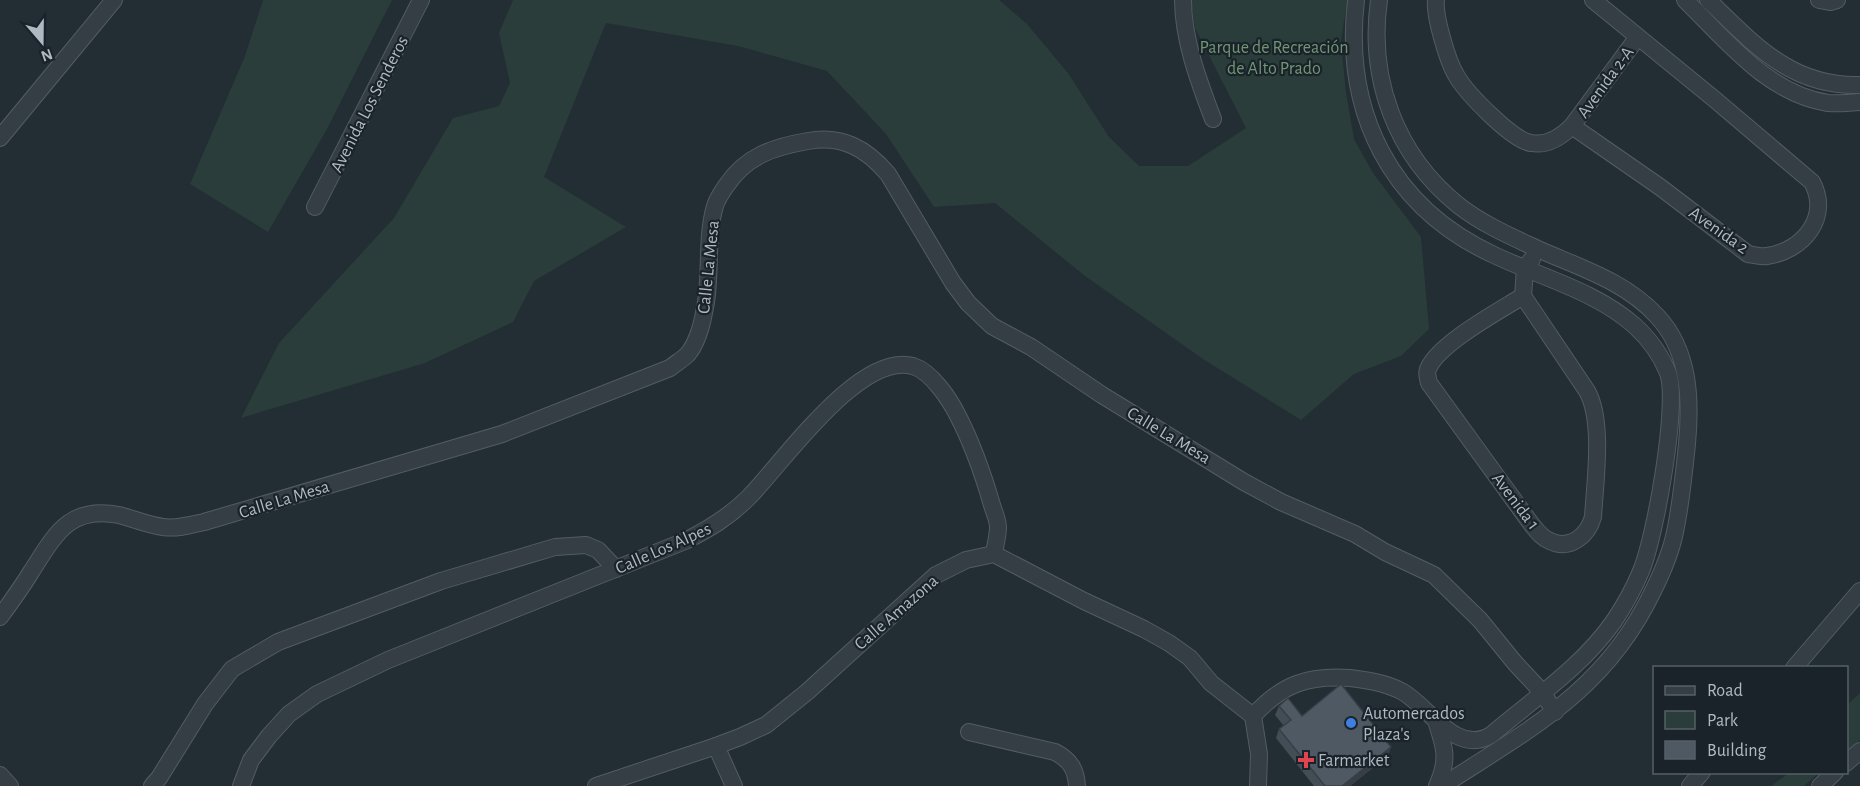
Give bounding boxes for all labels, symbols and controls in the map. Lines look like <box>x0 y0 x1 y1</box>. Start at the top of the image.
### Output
north arrow <box>12 12 72 72</box>
street label: Avenida Los Senderos <box>328 33 412 176</box>
park label: Parque de Recreación de Alto Prado <box>1199 39 1349 78</box>
street label: Avenida 2-A <box>1574 43 1638 122</box>
text: N <box>39 46 55 65</box>
street label: Avenida 2 <box>1685 204 1752 258</box>
street label: Calle La Mesa <box>695 220 723 315</box>
street label: Calle La Mesa <box>1124 404 1213 468</box>
street label: Avenida 1 <box>1488 470 1542 533</box>
street label: Calle La Mesa <box>237 478 332 522</box>
street label: Calle Los Alpes <box>613 520 714 578</box>
street label: Calle Amazona <box>851 572 942 654</box>
legend <box>1653 666 1848 774</box>
text: Road <box>1707 682 1743 700</box>
place label: Automercados Plaza's <box>1363 705 1465 744</box>
text: Park <box>1707 712 1739 730</box>
marker: Automercados Plaza's <box>1344 716 1358 730</box>
text: Building <box>1707 742 1767 760</box>
place label: Farmarket <box>1318 752 1390 770</box>
marker: Farmarket <box>1299 753 1313 767</box>

